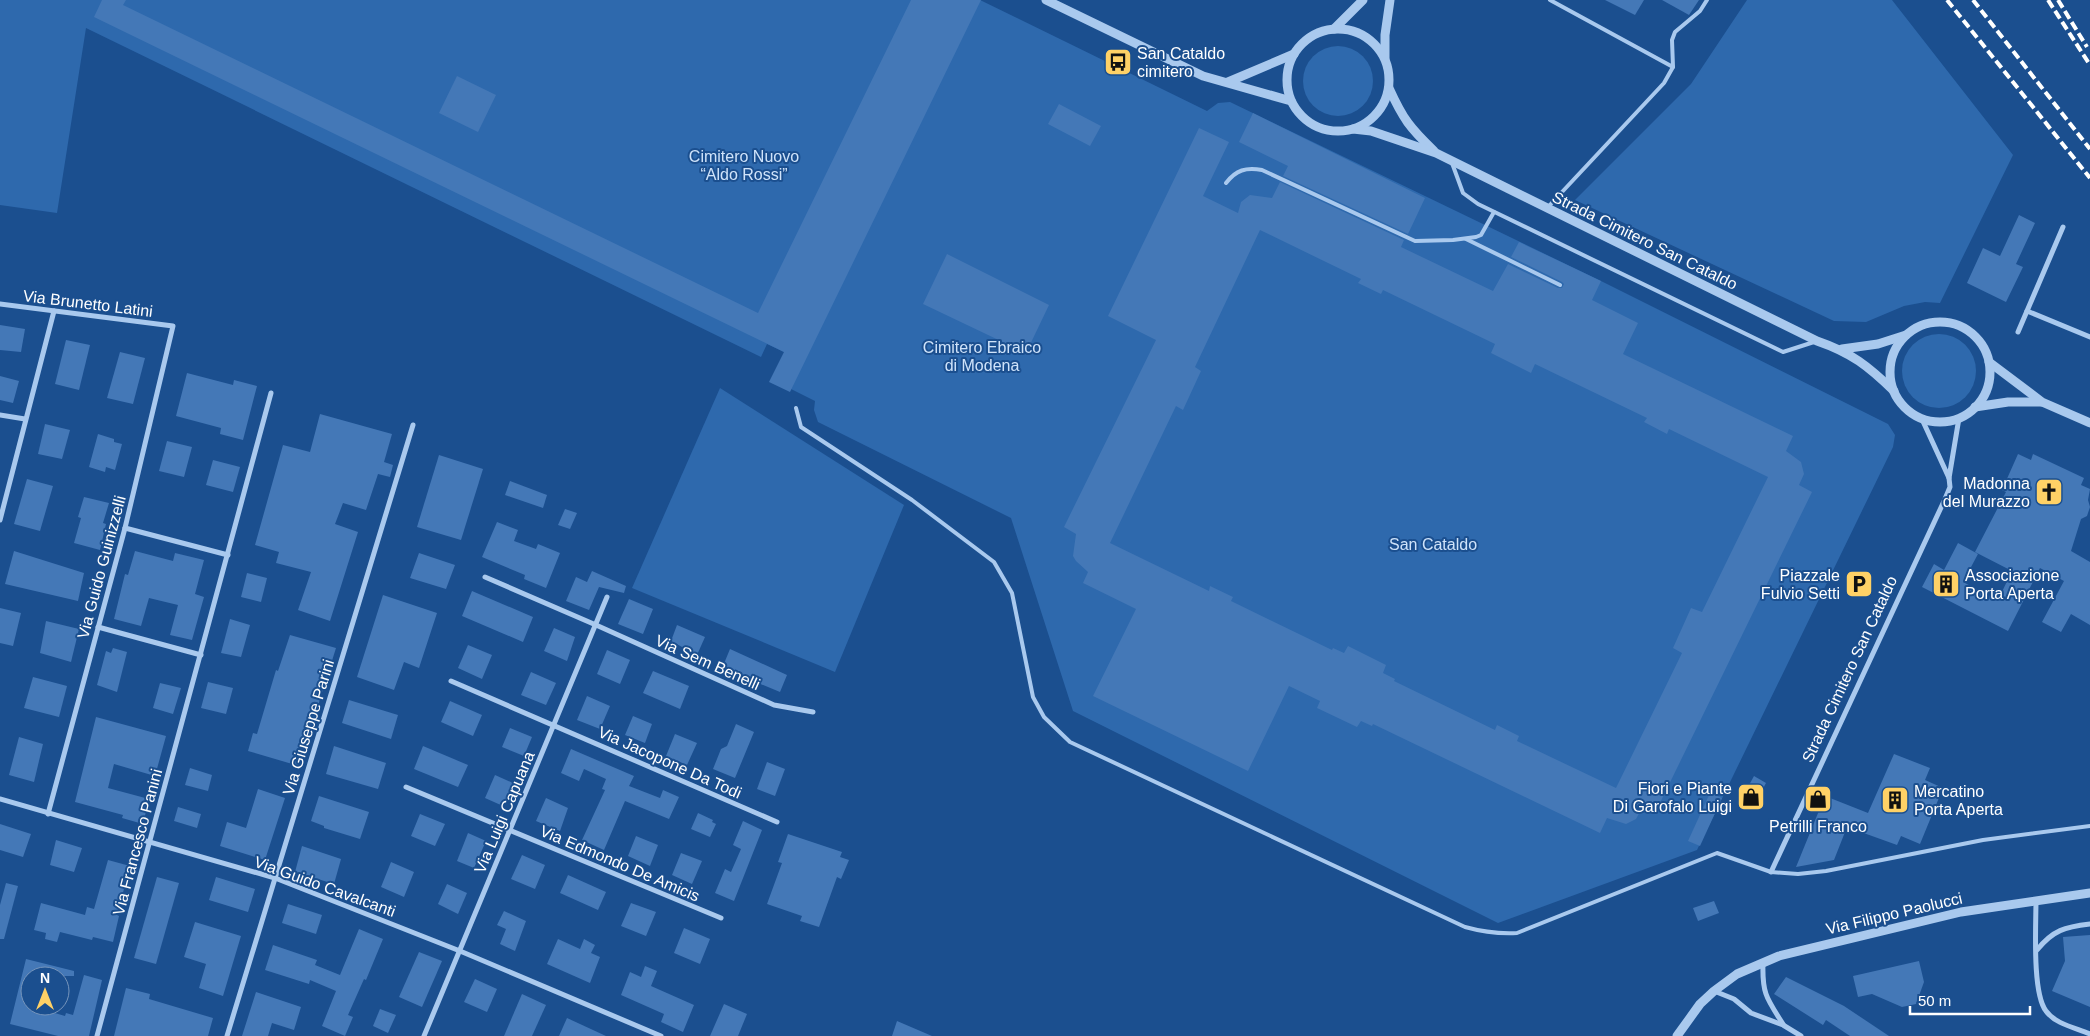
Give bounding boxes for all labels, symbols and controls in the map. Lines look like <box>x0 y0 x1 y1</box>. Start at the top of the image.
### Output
place label: San Cataldo cimitero <box>1137 45 1225 80</box>
bus stop icon: San Cataldo cimitero <box>1103 47 1133 77</box>
park label: Cimitero Nuovo “Aldo Rossi” <box>689 148 799 183</box>
street label: Strada Cimitero San Cataldo <box>1550 188 1740 293</box>
street label: Via Brunetto Latini <box>22 287 154 320</box>
park label: Cimitero Ebraico di Modena <box>923 339 1041 374</box>
place label: Madonna del Murazzo <box>1943 475 2030 510</box>
church icon: Madonna del Murazzo <box>2034 477 2064 507</box>
street label: Via Guido Guinizzelli <box>74 494 129 640</box>
park label: San Cataldo <box>1389 536 1477 553</box>
place label: Piazzale Fulvio Setti <box>1761 567 1840 602</box>
place label: Associazione Porta Aperta <box>1965 567 2059 602</box>
parking icon: Piazzale Fulvio Setti <box>1844 569 1874 599</box>
building icon: Associazione Porta Aperta <box>1931 569 1961 599</box>
street label: Strada Cimitero San Cataldo <box>1799 573 1900 765</box>
street label: Via Sem Benelli <box>653 632 763 693</box>
street label: Via Giuseppe Parini <box>280 657 337 797</box>
street label: Via Jacopone Da Todi <box>596 723 744 802</box>
street label: Via Luigi Capuana <box>471 749 538 876</box>
street label: Via Francesco Panini <box>110 767 165 917</box>
place label: Fiori e Piante Di Garofalo Luigi <box>1613 780 1732 815</box>
shop icon: Fiori e Piante Di Garofalo Luigi <box>1736 782 1766 812</box>
place label: Mercatino Porta Aperta <box>1914 783 2003 818</box>
shop icon: Petrilli Franco <box>1803 784 1833 814</box>
building icon: Mercatino Porta Aperta <box>1880 785 1910 815</box>
place label: Petrilli Franco <box>1769 818 1867 835</box>
street label: Via Edmondo De Amicis <box>538 822 702 905</box>
street label: Via Guido Cavalcanti <box>252 853 398 920</box>
street label: Via Filippo Paolucci <box>1824 890 1964 937</box>
north arrow <box>20 966 70 1016</box>
text: N <box>40 970 50 986</box>
scale bar <box>1910 984 2030 1016</box>
text: 50 m <box>1918 992 1951 1009</box>

